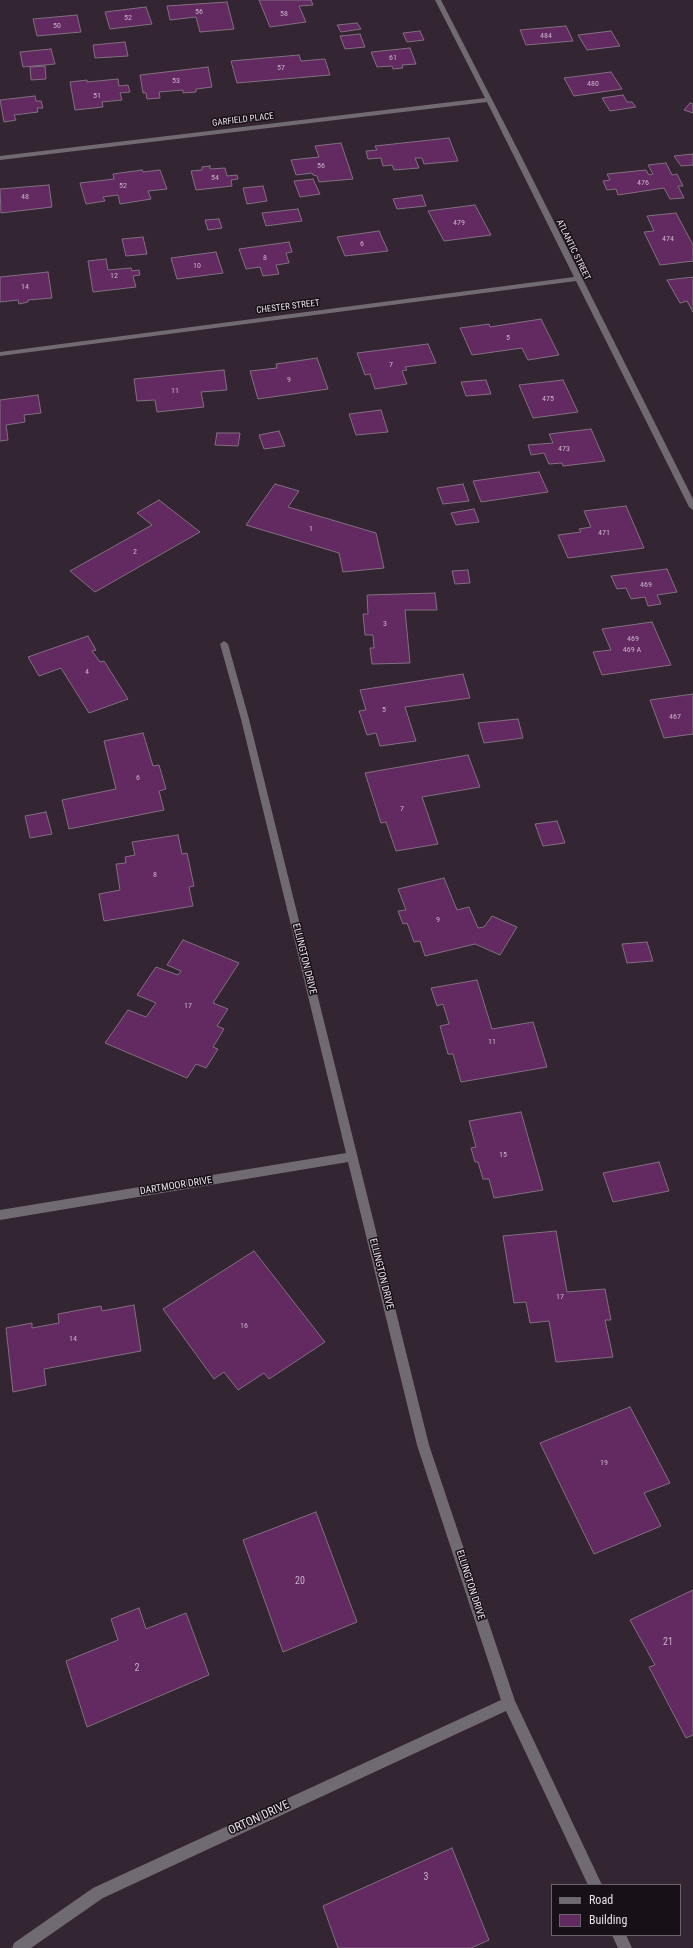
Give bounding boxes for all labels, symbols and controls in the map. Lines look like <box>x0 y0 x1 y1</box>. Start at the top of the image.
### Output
house number: 56 <box>195 7 203 17</box>
house number: 58 <box>280 9 288 19</box>
house number: 52 <box>124 13 132 23</box>
house number: 50 <box>53 21 61 31</box>
house number: 484 <box>540 31 552 41</box>
house number: 61 <box>389 53 397 63</box>
house number: 57 <box>277 63 285 73</box>
house number: 53 <box>172 76 180 86</box>
house number: 480 <box>587 79 599 89</box>
house number: 51 <box>93 91 101 101</box>
street label: GARFIELD PLACE <box>212 111 274 129</box>
house number: 56 <box>317 161 325 171</box>
house number: 54 <box>211 173 219 183</box>
house number: 476 <box>637 178 649 188</box>
house number: 52 <box>119 181 127 191</box>
house number: 48 <box>21 192 29 202</box>
house number: 479 <box>453 218 465 228</box>
street label: ATLANTIC STREET <box>554 218 592 282</box>
house number: 474 <box>662 234 674 244</box>
house number: 6 <box>360 239 364 249</box>
house number: 8 <box>263 253 267 263</box>
house number: 10 <box>193 261 201 271</box>
house number: 12 <box>110 271 118 281</box>
house number: 14 <box>21 282 29 292</box>
street label: CHESTER STREET <box>256 298 320 316</box>
house number: 5 <box>506 333 510 343</box>
house number: 7 <box>389 360 393 370</box>
house number: 9 <box>287 375 291 385</box>
house number: 11 <box>171 386 179 396</box>
house number: 475 <box>542 394 554 404</box>
house number: 473 <box>558 444 570 454</box>
house number: 1 <box>309 524 313 534</box>
house number: 471 <box>598 528 610 538</box>
house number: 2 <box>133 547 137 557</box>
house number: 469 <box>640 580 652 590</box>
house number: 3 <box>383 619 387 629</box>
house number: 469 <box>627 634 639 644</box>
house number: 469 A <box>623 645 641 655</box>
house number: 4 <box>85 667 89 677</box>
house number: 5 <box>382 705 386 715</box>
house number: 467 <box>669 712 681 722</box>
house number: 6 <box>136 773 140 783</box>
house number: 7 <box>400 804 404 814</box>
house number: 8 <box>153 870 157 880</box>
house number: 9 <box>436 915 440 925</box>
street label: ELLINGTON DRIVE <box>289 922 319 996</box>
house number: 17 <box>184 1001 192 1011</box>
house number: 11 <box>488 1037 496 1047</box>
house number: 15 <box>499 1150 507 1160</box>
street label: DARTMOOR DRIVE <box>139 1174 213 1198</box>
street label: ELLINGTON DRIVE <box>366 1237 396 1311</box>
house number: 17 <box>556 1292 564 1302</box>
house number: 16 <box>240 1321 248 1331</box>
house number: 14 <box>69 1334 77 1344</box>
house number: 19 <box>600 1458 608 1468</box>
street label: ELLINGTON DRIVE <box>453 1549 487 1621</box>
house number: 20 <box>295 1575 305 1587</box>
house number: 21 <box>663 1636 673 1648</box>
house number: 2 <box>135 1662 139 1674</box>
street label: ORTON DRIVE <box>226 1798 292 1838</box>
house number: 3 <box>424 1871 428 1883</box>
legend <box>551 1884 681 1936</box>
text: Road <box>589 1893 613 1907</box>
text: Building <box>589 1913 627 1927</box>

